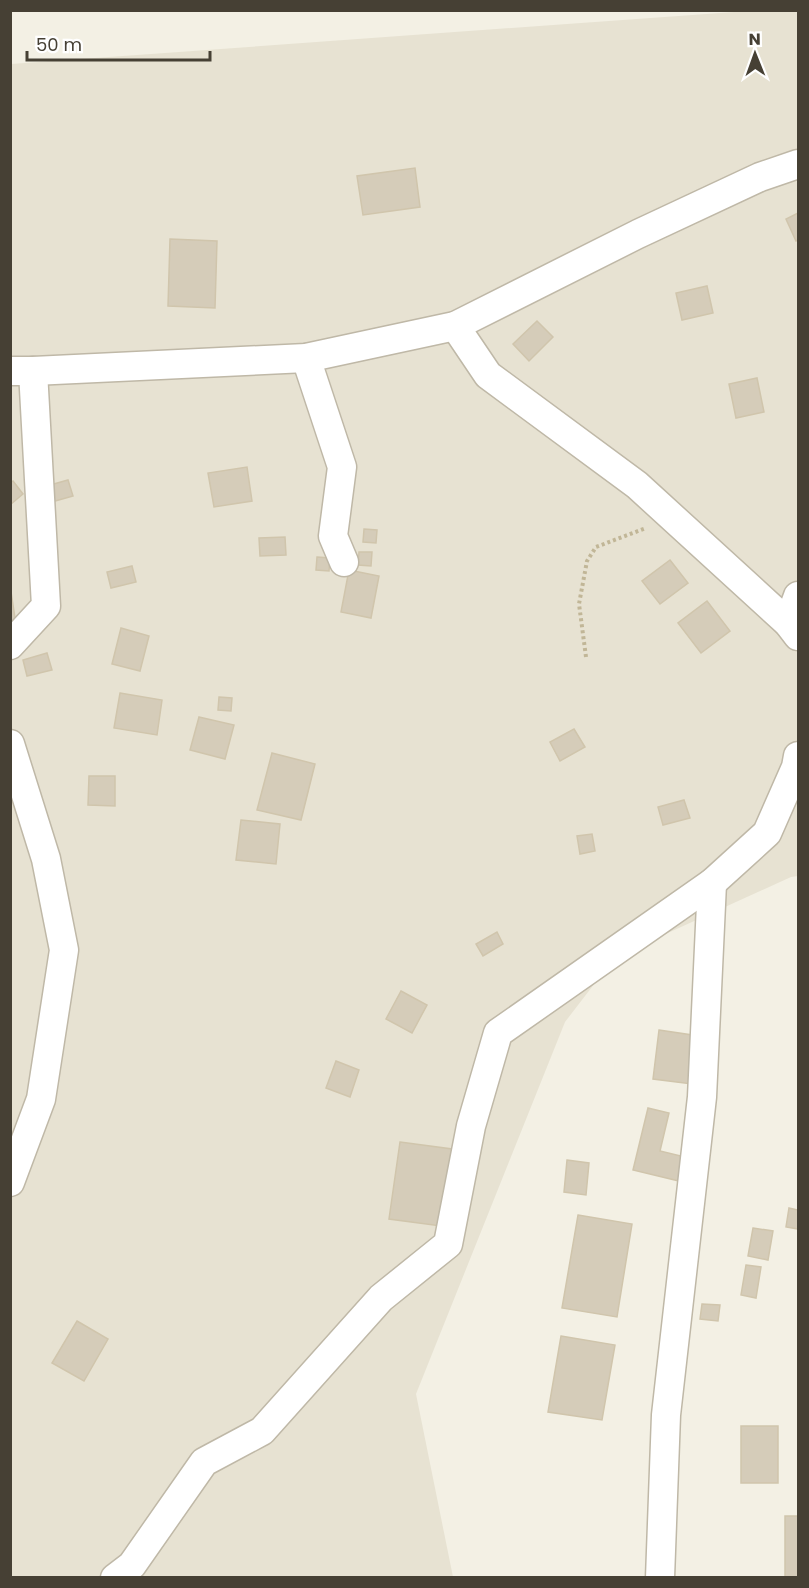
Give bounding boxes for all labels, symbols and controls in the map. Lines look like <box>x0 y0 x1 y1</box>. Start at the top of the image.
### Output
scale bar <box>27 24 210 62</box>
north arrow <box>725 24 785 84</box>
text: N <box>749 28 761 51</box>
text: 50 m <box>36 32 82 57</box>

